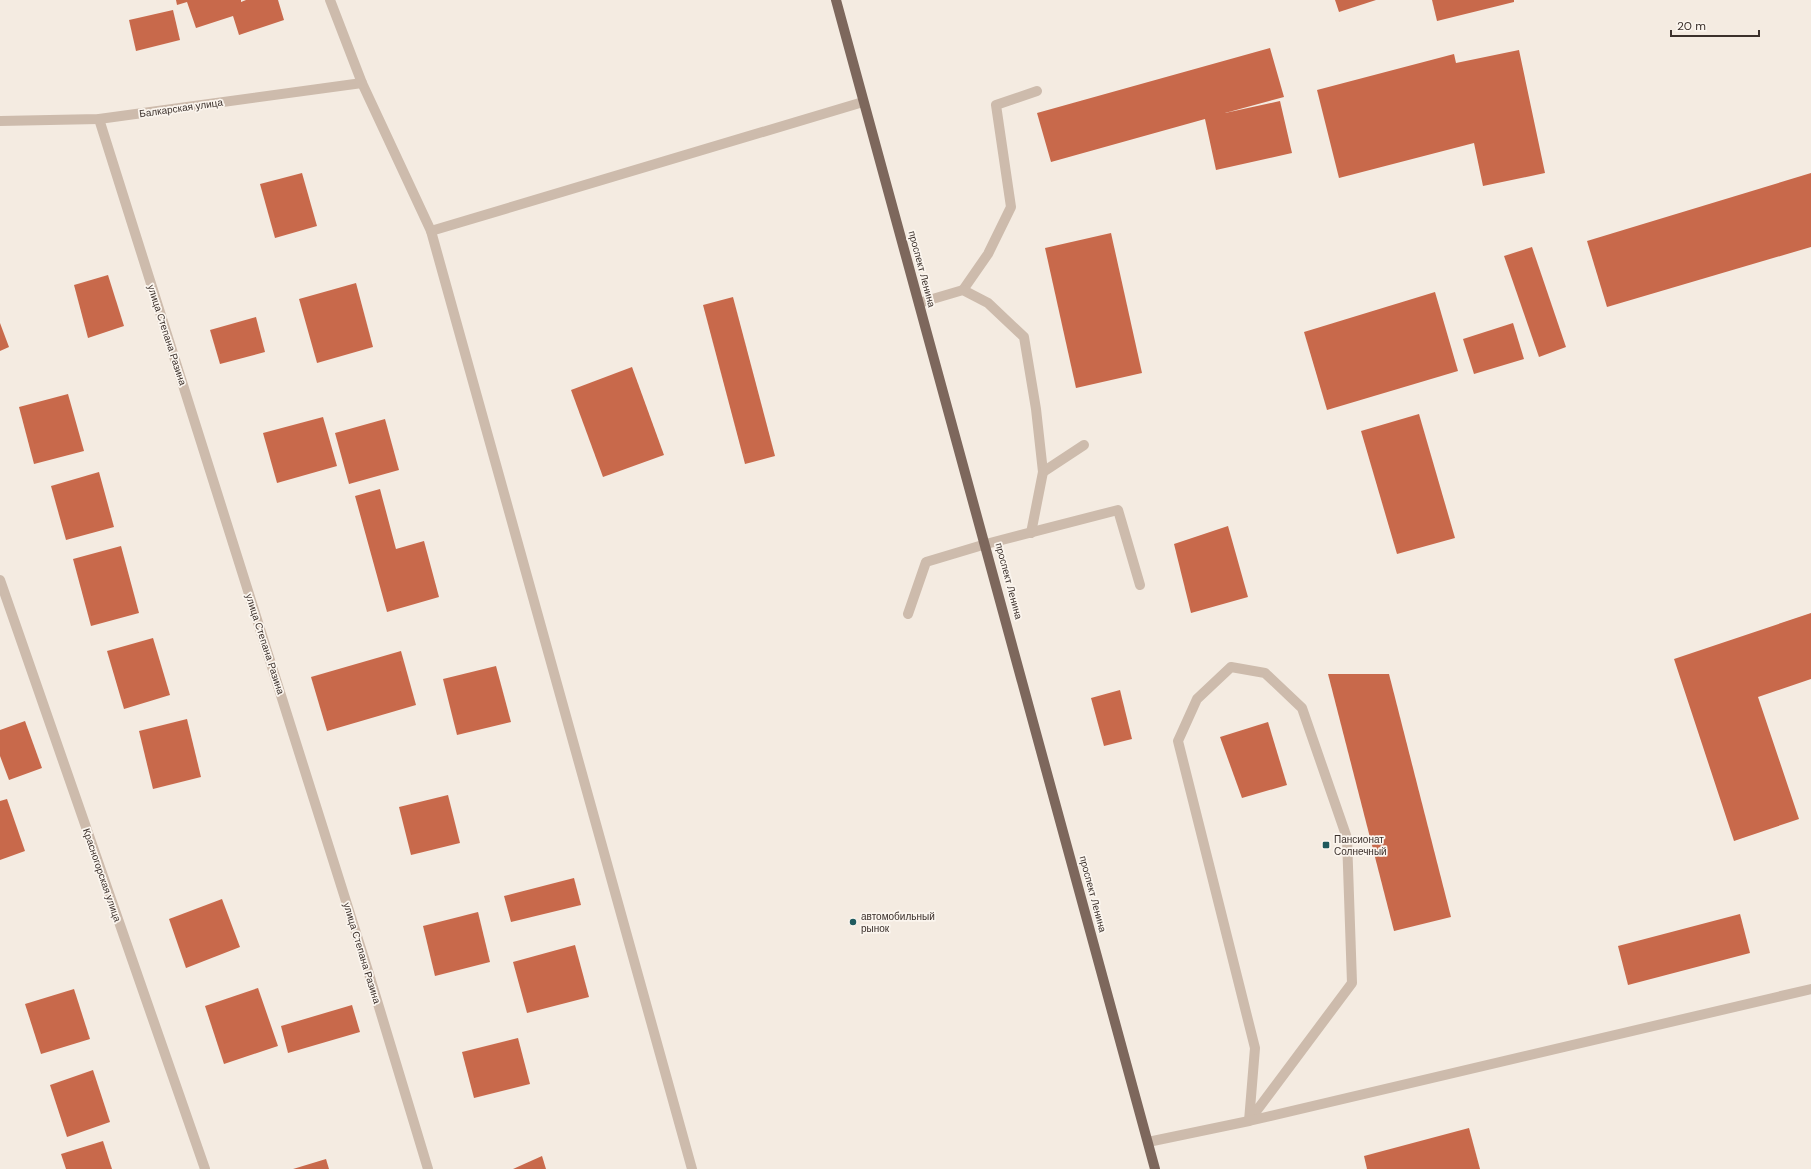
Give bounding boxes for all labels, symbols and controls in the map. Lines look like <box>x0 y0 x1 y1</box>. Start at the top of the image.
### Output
scale bar <box>1671 12 1759 38</box>
text: 20 m <box>1677 18 1706 34</box>
street label: Балкарская улица <box>138 96 224 120</box>
street label: проспект Ленина <box>906 229 939 309</box>
street label: улица Степана Разина <box>145 283 190 387</box>
street label: проспект Ленина <box>993 541 1026 621</box>
street label: улица Степана Разина <box>243 592 288 696</box>
street label: Красногорская улица <box>80 826 124 924</box>
place label: Пансионат Солнечный <box>1334 833 1387 858</box>
marker: Пансионат Солнечный <box>1321 840 1331 850</box>
street label: проспект Ленина <box>1077 854 1110 934</box>
street label: улица Степана Разина <box>340 901 384 1006</box>
place label: автомобильный рынок <box>861 910 935 935</box>
marker: автомобильный рынок <box>848 917 858 927</box>

